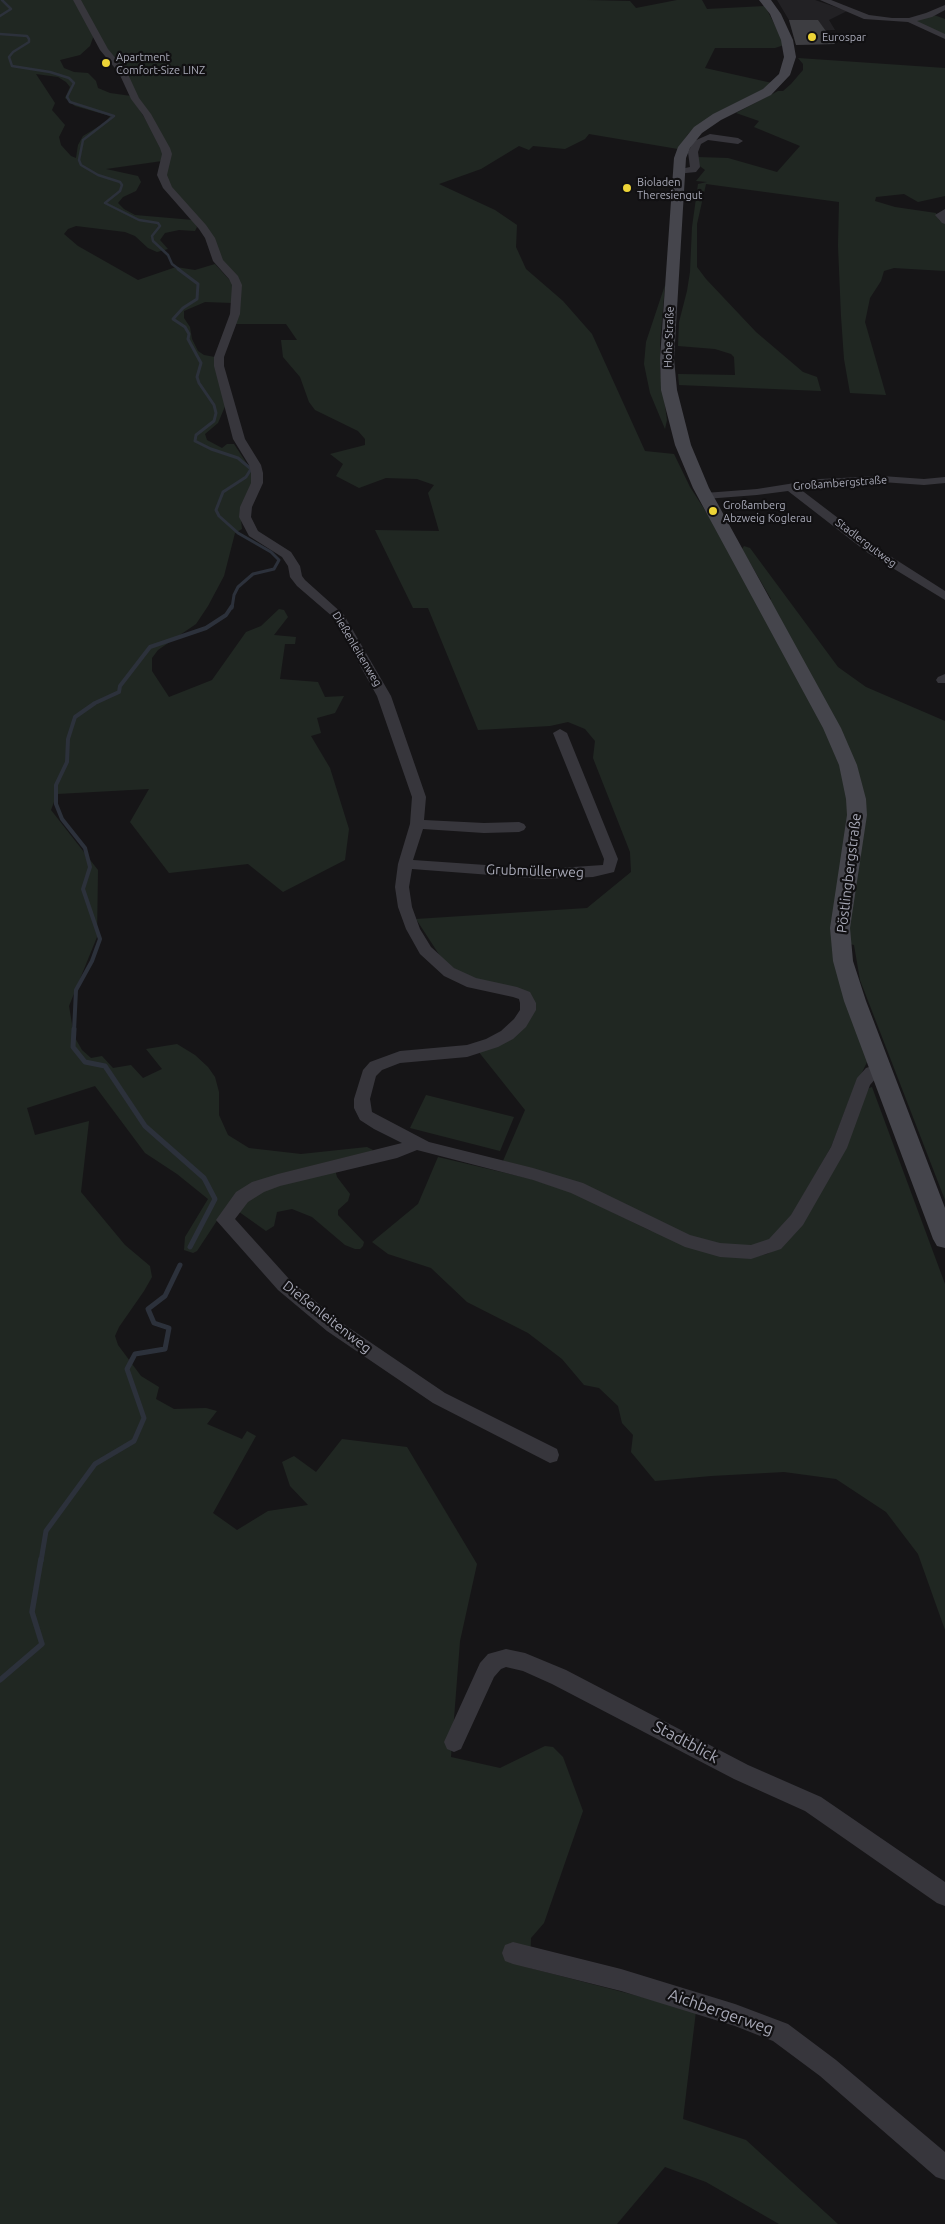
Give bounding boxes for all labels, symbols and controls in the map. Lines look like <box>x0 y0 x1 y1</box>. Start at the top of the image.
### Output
place label: Eurospar <box>822 30 866 44</box>
marker: Eurospar <box>806 31 818 43</box>
place label: Apartment Comfort-Size LINZ <box>116 50 205 76</box>
marker: Apartment Comfort-Size LINZ <box>100 57 112 69</box>
place label: Bioladen Theresiengut <box>637 175 702 201</box>
marker: Bioladen Theresiengut <box>621 182 633 194</box>
street label: Hohe Straße <box>661 306 677 368</box>
street label: Großambergstraße <box>793 473 887 493</box>
place label: Großamberg Abzweig Koglerau <box>723 498 812 524</box>
marker: Großamberg Abzweig Koglerau <box>707 505 719 517</box>
street label: Stadlergutweg <box>833 516 899 570</box>
street label: Dießenleitenweg <box>330 609 384 689</box>
street label: Pöstlingbergstraße <box>833 812 865 934</box>
street label: Grubmüllerweg <box>486 861 584 881</box>
street label: Dießenleitenweg <box>279 1277 375 1357</box>
street label: Stadtblick <box>650 1717 722 1767</box>
street label: Aichbergerweg <box>666 1985 776 2039</box>

